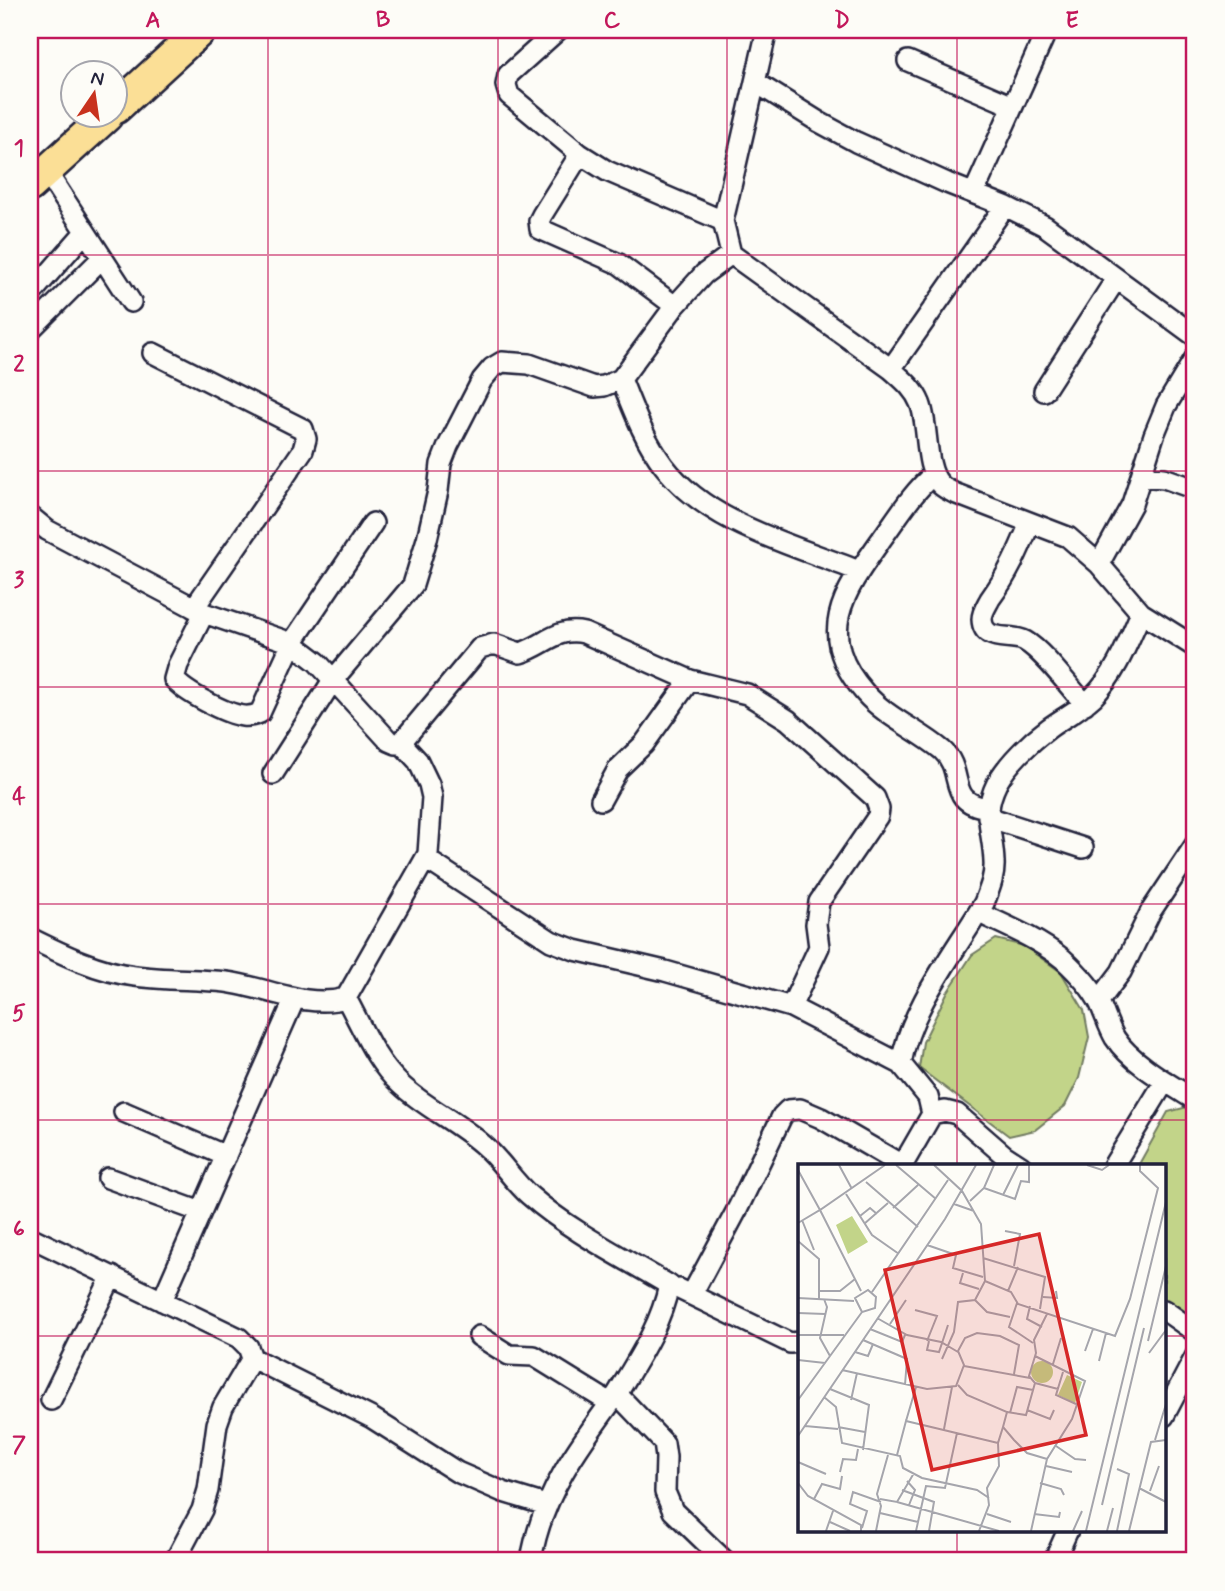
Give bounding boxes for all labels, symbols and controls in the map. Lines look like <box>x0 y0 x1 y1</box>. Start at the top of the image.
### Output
text: A <box>145 6 161 36</box>
text: B <box>376 6 391 36</box>
text: C <box>604 6 621 36</box>
text: D <box>834 6 850 36</box>
text: E <box>1065 6 1079 36</box>
north arrow <box>60 60 130 130</box>
text: N <box>89 65 106 93</box>
text: 1 <box>14 134 24 164</box>
text: 2 <box>13 350 25 380</box>
text: 3 <box>14 566 25 596</box>
text: 4 <box>12 782 26 812</box>
text: 5 <box>12 999 26 1029</box>
inset map <box>798 1164 1166 1532</box>
text: 6 <box>13 1215 25 1245</box>
text: 7 <box>12 1431 26 1461</box>

